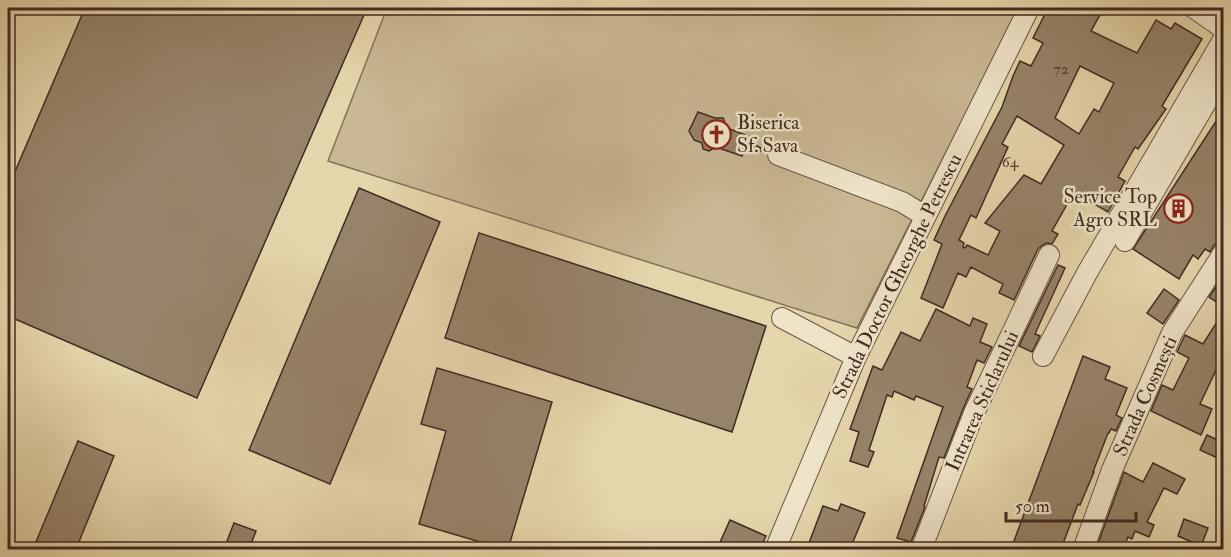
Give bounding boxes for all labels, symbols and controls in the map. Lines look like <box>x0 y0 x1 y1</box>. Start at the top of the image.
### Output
house number: 72 <box>1053 59 1069 79</box>
place label: Biserica Sf. Sava <box>737 110 800 158</box>
church icon: Biserica Sf. Sava <box>700 118 732 150</box>
street label: Strada Doctor Gheorghe Petrescu <box>827 149 967 403</box>
house number: 64 <box>1002 152 1020 172</box>
place label: Service Top Agro SRL <box>1063 184 1158 232</box>
building icon: Service Top Agro SRL <box>1162 192 1194 224</box>
street label: Intrarea Sticlarului <box>940 327 1024 475</box>
street label: Strada Cosmești <box>1107 332 1183 460</box>
scale bar <box>1006 485 1136 523</box>
text: 50 m <box>1015 495 1050 518</box>

